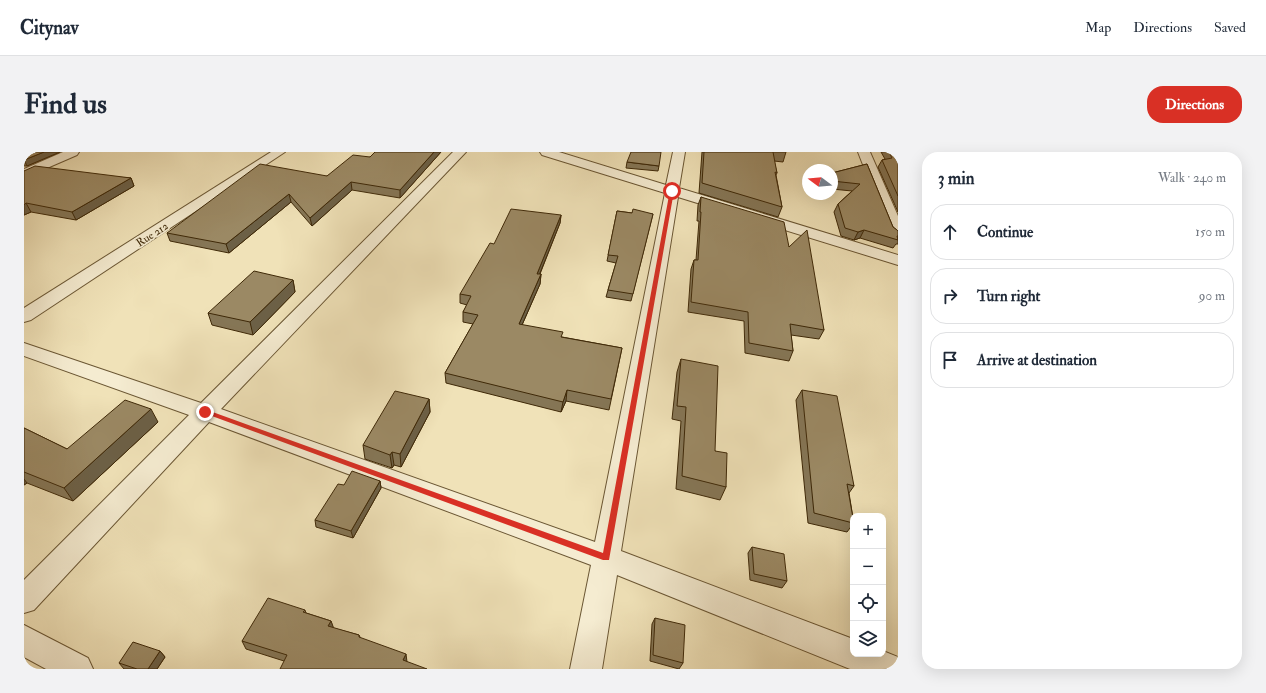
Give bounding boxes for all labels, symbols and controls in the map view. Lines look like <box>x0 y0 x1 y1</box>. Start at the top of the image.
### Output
text: Citynav <box>20 16 79 40</box>
text: Map <box>1085 19 1111 36</box>
text: Directions <box>1133 19 1192 36</box>
text: Saved <box>1214 19 1246 36</box>
button: Directions <box>1147 86 1242 123</box>
text: Find us <box>24 87 107 122</box>
north arrow <box>802 164 838 200</box>
text: 3 min <box>938 168 975 189</box>
text: Walk · 240 m <box>1158 170 1226 186</box>
route start <box>663 182 681 200</box>
street label: Rue 212 <box>134 219 171 250</box>
icon: ahead <box>939 221 961 243</box>
text: Continue <box>977 223 1033 242</box>
text: 150 m <box>1195 224 1225 240</box>
icon: right <box>939 285 961 307</box>
text: Turn right <box>977 287 1040 306</box>
text: 90 m <box>1199 288 1225 304</box>
icon: arrive <box>939 349 961 371</box>
text: Arrive at destination <box>977 351 1097 370</box>
route end <box>196 403 214 421</box>
map controls <box>850 513 886 657</box>
button: + <box>850 513 886 549</box>
button: − <box>850 549 886 585</box>
button: locate <box>850 585 886 621</box>
button: layers <box>850 621 886 657</box>

